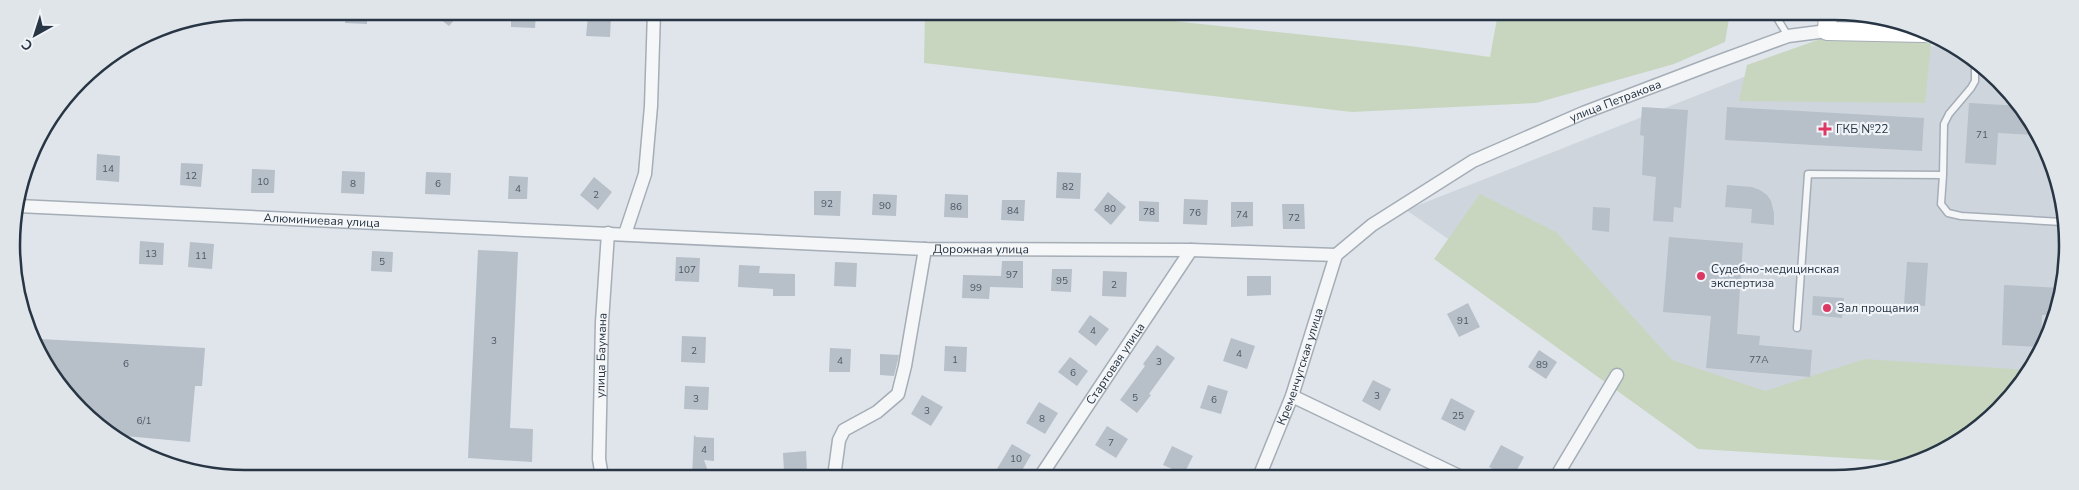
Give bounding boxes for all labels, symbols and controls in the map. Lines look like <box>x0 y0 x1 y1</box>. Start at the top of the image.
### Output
north arrow <box>10 10 60 60</box>
text: С <box>17 34 37 55</box>
street label: улица Петракова <box>1567 76 1664 126</box>
place label: ГКБ №22 <box>1836 121 1889 137</box>
marker: ГКБ №22 <box>1818 122 1832 136</box>
house number: 71 <box>1976 128 1988 142</box>
house number: 14 <box>102 162 114 176</box>
house number: 12 <box>185 169 197 183</box>
house number: 10 <box>257 175 269 189</box>
house number: 8 <box>350 177 356 191</box>
house number: 6 <box>435 177 441 191</box>
house number: 82 <box>1062 180 1074 194</box>
house number: 4 <box>515 182 521 196</box>
house number: 2 <box>593 188 599 202</box>
house number: 92 <box>821 197 833 211</box>
house number: 90 <box>879 199 891 213</box>
house number: 86 <box>950 200 962 214</box>
house number: 80 <box>1104 202 1116 216</box>
house number: 84 <box>1007 204 1019 218</box>
house number: 78 <box>1143 205 1155 219</box>
house number: 76 <box>1189 206 1201 220</box>
house number: 74 <box>1236 208 1248 222</box>
street label: Алюминиевая улица <box>263 210 380 231</box>
house number: 72 <box>1288 211 1300 225</box>
street label: Дорожная улица <box>933 241 1029 257</box>
house number: 13 <box>145 247 157 261</box>
house number: 11 <box>195 249 207 263</box>
house number: 5 <box>379 255 385 269</box>
place label: Судебно-медицинская экспертиза <box>1711 261 1839 291</box>
house number: 107 <box>678 263 696 277</box>
house number: 97 <box>1006 268 1018 282</box>
marker: Судебно-медицинская экспертиза <box>1695 270 1707 282</box>
house number: 95 <box>1056 274 1068 288</box>
house number: 2 <box>1111 278 1117 292</box>
house number: 99 <box>970 281 982 295</box>
place label: Зал прощания <box>1837 300 1919 316</box>
marker: Зал прощания <box>1821 302 1833 314</box>
street label: Кременчугская улица <box>1273 306 1327 427</box>
street label: улица Баумана <box>592 312 611 398</box>
house number: 91 <box>1457 314 1469 328</box>
street label: Стартовая улица <box>1082 320 1148 408</box>
house number: 4 <box>1090 324 1096 338</box>
house number: 3 <box>491 334 497 348</box>
house number: 2 <box>691 344 697 358</box>
house number: 4 <box>1236 347 1242 361</box>
house number: 1 <box>952 353 958 367</box>
house number: 77А <box>1749 353 1769 367</box>
house number: 4 <box>837 354 843 368</box>
house number: 3 <box>1156 355 1162 369</box>
house number: 6 <box>123 357 129 371</box>
house number: 89 <box>1536 358 1548 372</box>
house number: 6 <box>1070 366 1076 380</box>
house number: 3 <box>1374 389 1380 403</box>
house number: 5 <box>1132 391 1138 405</box>
house number: 3 <box>693 392 699 406</box>
house number: 6 <box>1211 393 1217 407</box>
house number: 3 <box>924 404 930 418</box>
house number: 25 <box>1452 409 1464 423</box>
house number: 8 <box>1039 412 1045 426</box>
house number: 6/1 <box>137 414 151 428</box>
house number: 7 <box>1108 436 1114 450</box>
house number: 4 <box>701 443 707 457</box>
house number: 10 <box>1010 452 1022 466</box>

